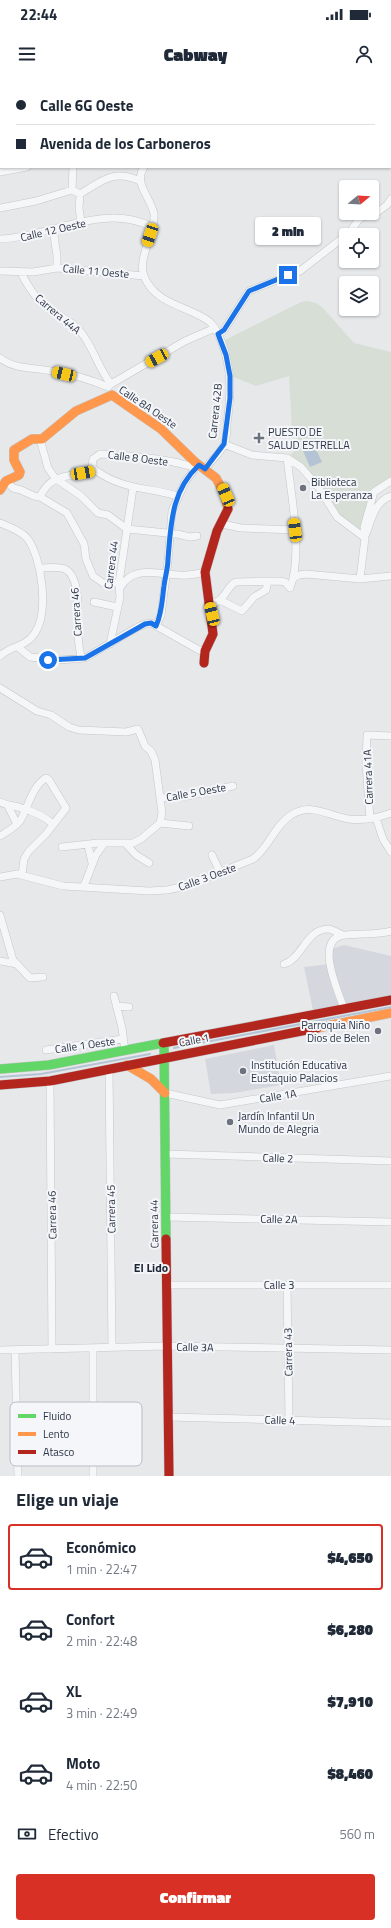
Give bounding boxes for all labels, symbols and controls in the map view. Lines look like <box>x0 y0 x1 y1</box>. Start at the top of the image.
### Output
text: 22:44 <box>20 3 57 26</box>
text: Cabway <box>164 41 227 68</box>
icon: menu <box>16 43 38 65</box>
icon: person <box>353 43 375 65</box>
text: Calle 6G Oeste <box>40 94 133 117</box>
text: Avenida de los Carboneros <box>40 132 211 155</box>
north arrow <box>339 180 379 220</box>
map controls <box>339 180 379 316</box>
street label: Calle 12 Oeste <box>19 215 88 245</box>
callout: 2 min <box>255 217 321 245</box>
text: 2 min <box>272 221 304 241</box>
car <box>141 222 159 248</box>
button: locate <box>339 228 379 268</box>
street label: Calle 11 Oeste <box>62 260 130 282</box>
route end <box>279 266 297 284</box>
button: layers <box>339 276 379 316</box>
street label: Carrera 44A <box>32 290 85 338</box>
car <box>144 347 170 369</box>
car <box>51 365 77 383</box>
street label: Calle 8A Oeste <box>116 382 181 433</box>
street label: Carrera 42B <box>204 382 226 439</box>
place label: PUESTO DE SALUD ESTRELLA <box>268 424 350 453</box>
marker: PUESTO DE SALUD ESTRELLA <box>253 432 265 444</box>
street label: Calle 8 Oeste <box>107 446 169 470</box>
car <box>70 465 96 481</box>
place label: Biblioteca La Esperanza <box>311 474 373 503</box>
car <box>216 482 236 508</box>
marker: Biblioteca La Esperanza <box>298 483 308 493</box>
car <box>288 517 302 543</box>
street label: Carrera 44 <box>100 540 122 590</box>
street label: Carrera 46 <box>66 587 86 637</box>
car <box>203 601 221 627</box>
route start <box>39 651 57 669</box>
street label: Carrera 41A <box>359 749 377 805</box>
street label: Calle 5 Oeste <box>165 779 228 805</box>
street label: Calle 3 Oeste <box>176 859 239 895</box>
place label: Parroquia Niño Dios de Belen <box>301 1017 370 1046</box>
marker: Parroquia Niño Dios de Belen <box>373 1026 383 1036</box>
street label: Calle 1 <box>177 1029 211 1051</box>
street label: Calle 1 Oeste <box>54 1033 116 1057</box>
place label: Institución Educativa Eustaquio Palacios <box>251 1057 347 1086</box>
marker: Institución Educativa Eustaquio Palacios <box>238 1066 248 1076</box>
street label: Calle 1A <box>258 1085 298 1107</box>
place label: Jardín Infantil Un Mundo de Alegria <box>238 1108 319 1137</box>
marker: Jardín Infantil Un Mundo de Alegria <box>225 1117 235 1127</box>
street label: Calle 2 <box>262 1149 294 1167</box>
street label: Carrera 45 <box>103 1185 119 1233</box>
street label: Carrera 46 <box>44 1191 60 1239</box>
street label: Carrera 44 <box>146 1200 162 1248</box>
street label: Calle 2A <box>260 1211 298 1227</box>
district label: El Lido <box>134 1258 168 1277</box>
street label: Calle 3 <box>264 1277 294 1293</box>
street label: Carrera 43 <box>280 1328 296 1376</box>
street label: Calle 3A <box>176 1339 214 1355</box>
legend <box>10 1402 142 1466</box>
text: Fluido <box>43 1408 71 1424</box>
street label: Calle 4 <box>264 1411 296 1429</box>
text: Lento <box>43 1426 70 1442</box>
text: Atasco <box>43 1444 75 1460</box>
text: Elige un viaje <box>16 1486 119 1513</box>
text: Económico <box>66 1536 136 1559</box>
icon: car <box>18 1539 54 1575</box>
text: $4,650 <box>327 1546 373 1569</box>
text: 1 min · 22:47 <box>66 1559 137 1579</box>
text: Confort <box>66 1608 115 1631</box>
icon: car <box>18 1611 54 1647</box>
text: $6,280 <box>327 1618 373 1641</box>
text: 2 min · 22:48 <box>66 1631 137 1651</box>
text: XL <box>66 1680 82 1703</box>
icon: car <box>18 1683 54 1719</box>
text: $7,910 <box>327 1690 373 1713</box>
text: 3 min · 22:49 <box>66 1703 137 1723</box>
text: Moto <box>66 1752 100 1775</box>
icon: car <box>18 1755 54 1791</box>
text: $8,460 <box>327 1762 373 1785</box>
text: 4 min · 22:50 <box>66 1775 137 1795</box>
icon: cash <box>16 1823 38 1845</box>
text: Efectivo <box>48 1823 99 1846</box>
text: 560 m <box>339 1824 375 1844</box>
button: Confirmar <box>16 1874 375 1920</box>

